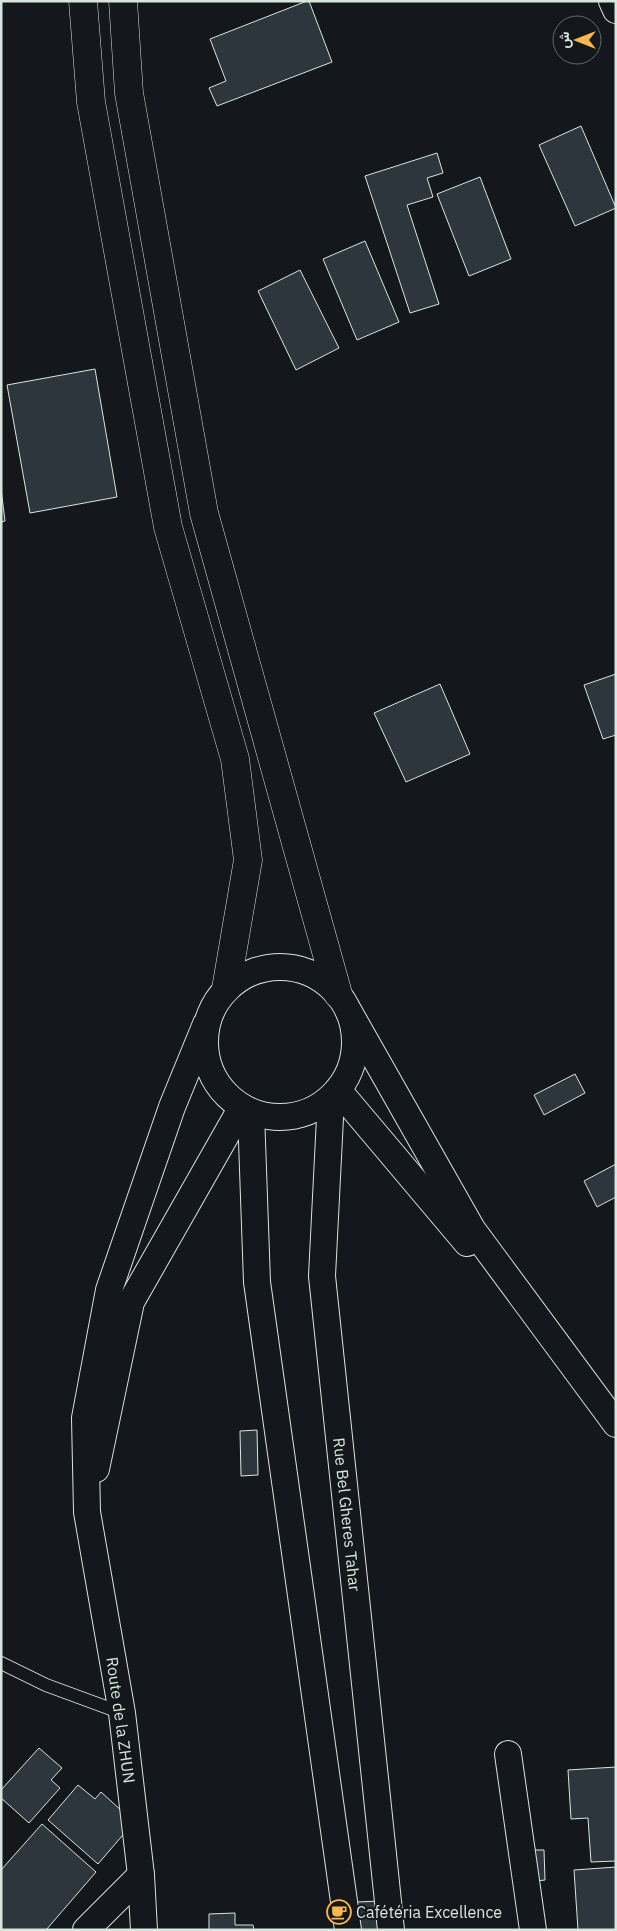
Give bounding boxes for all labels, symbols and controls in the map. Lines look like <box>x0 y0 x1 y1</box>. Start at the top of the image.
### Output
north arrow <box>552 15 602 65</box>
text: ش <box>555 31 573 48</box>
street label: Rue Bel Gheres Tahar <box>329 1437 365 1593</box>
street label: Route de la ZHUN <box>102 1656 140 1784</box>
cafe icon: Cafétéria Excellence <box>326 1899 352 1925</box>
place label: Cafétéria Excellence <box>356 1902 502 1922</box>

